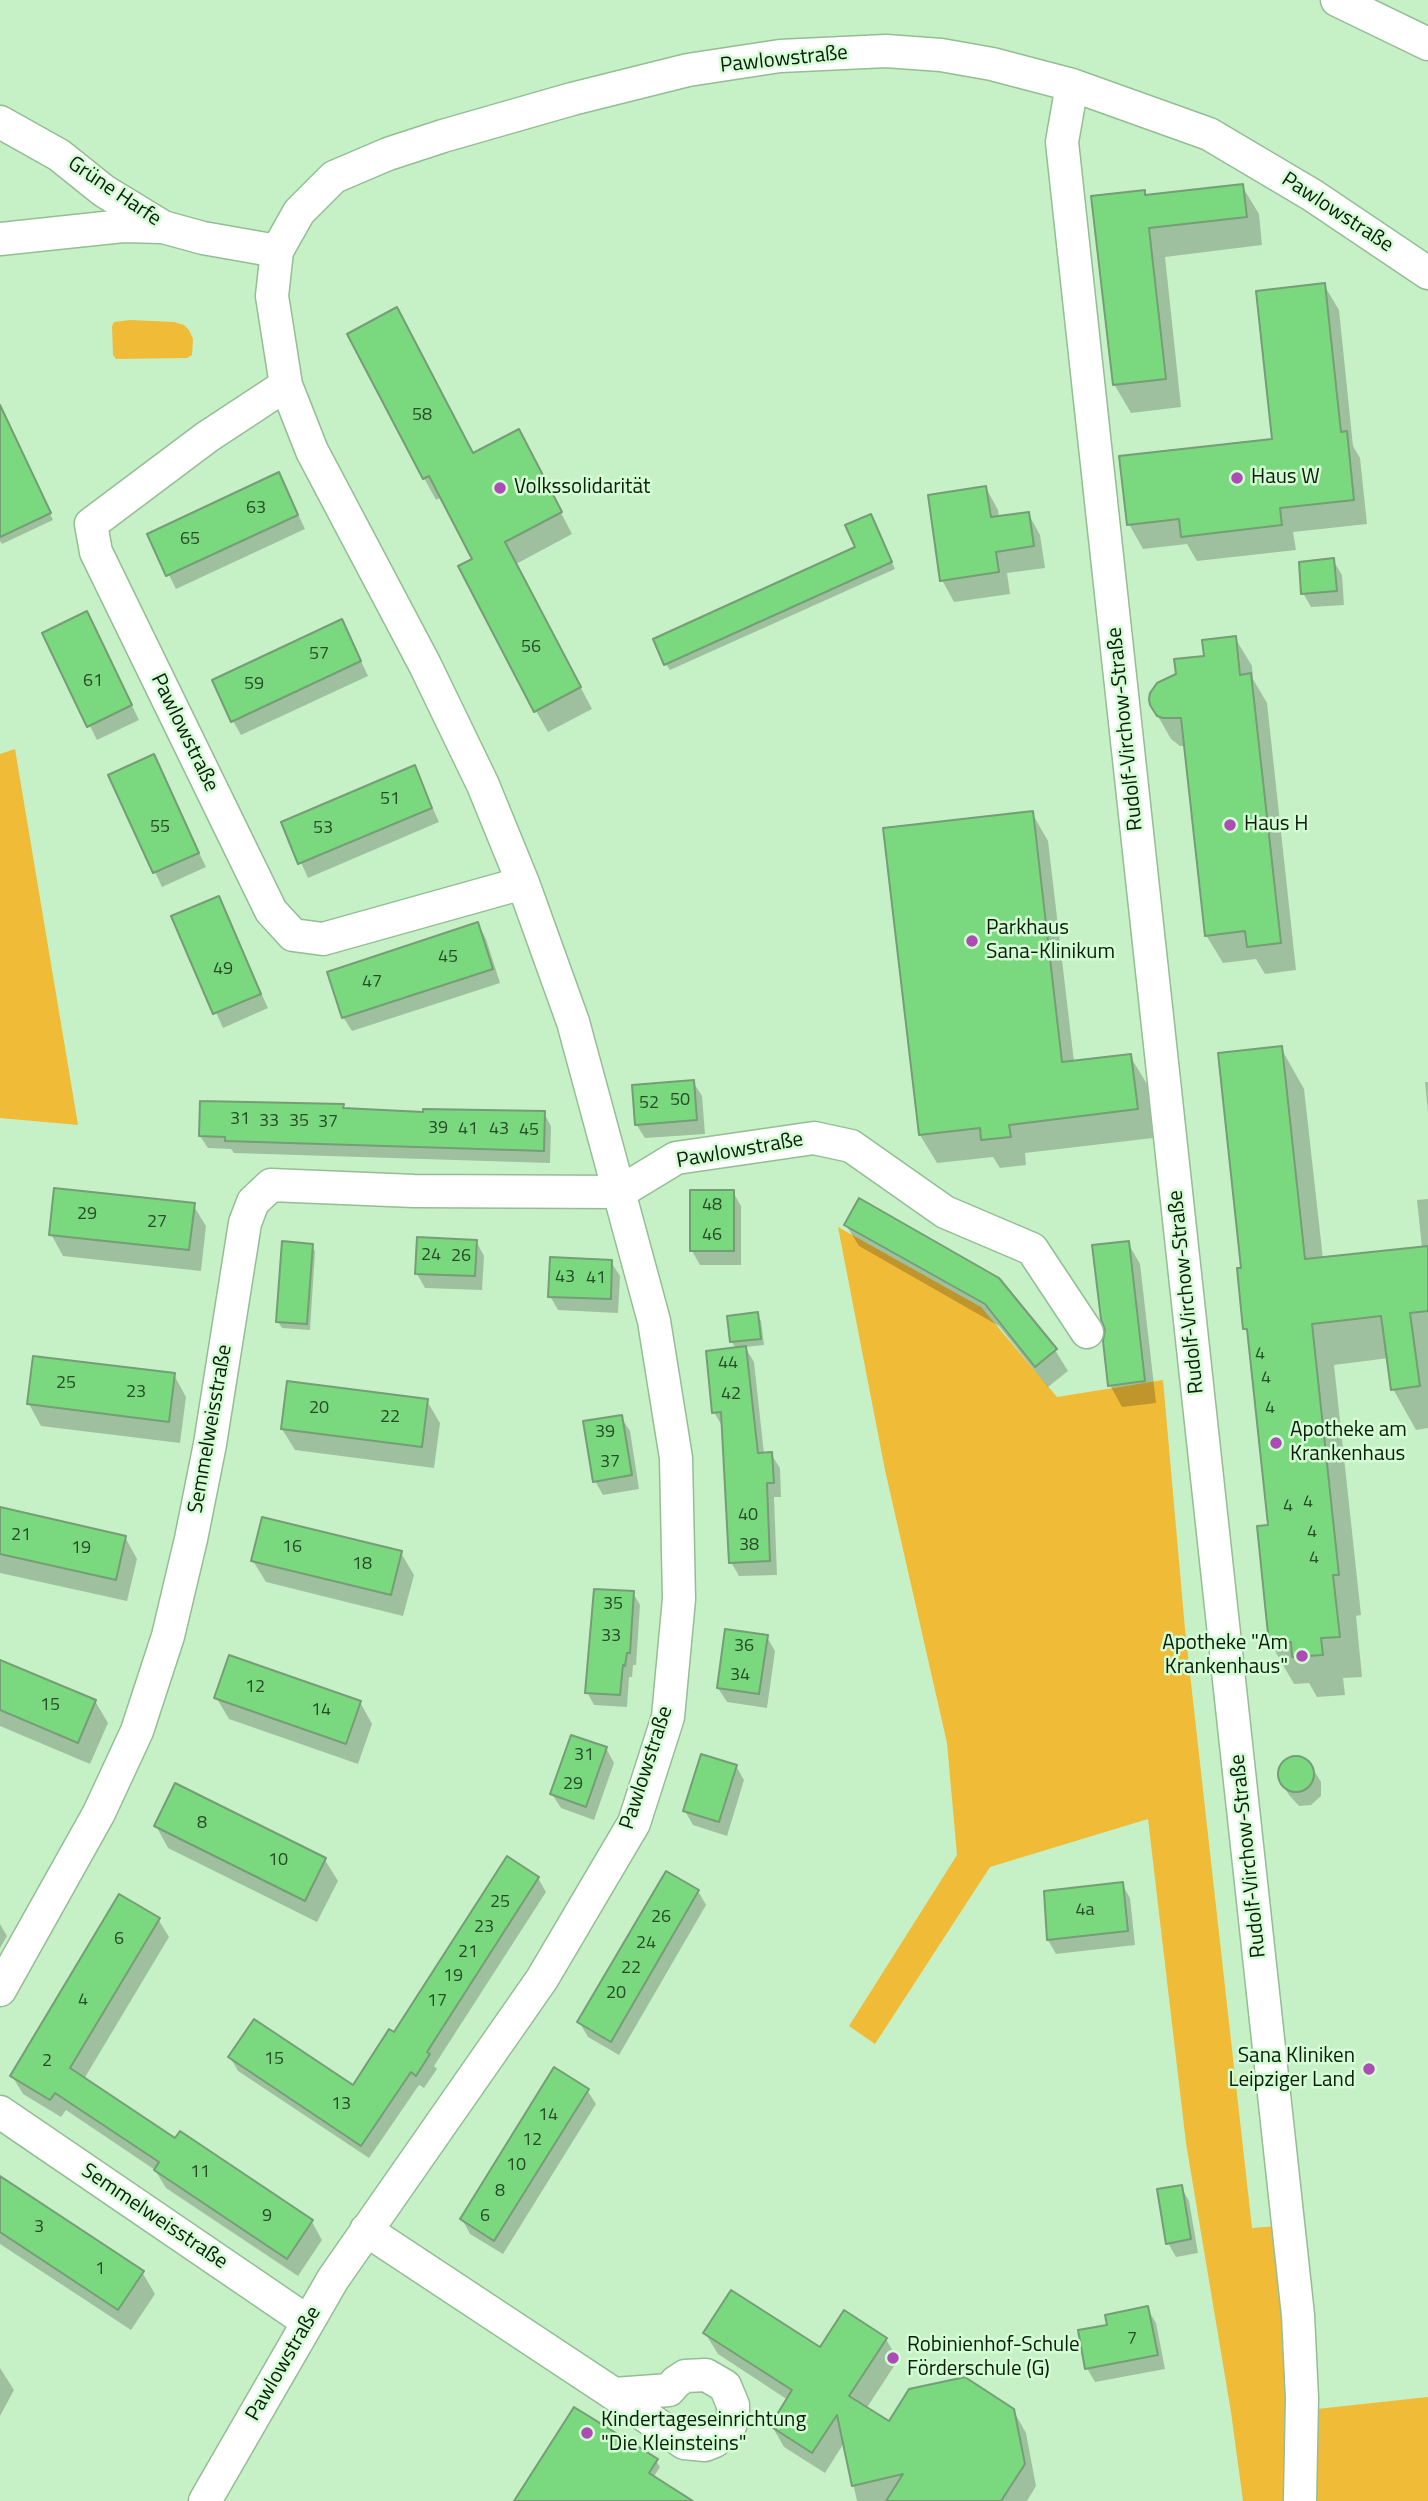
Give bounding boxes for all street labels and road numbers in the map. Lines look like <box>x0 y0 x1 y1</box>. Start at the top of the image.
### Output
street label: Pawlowstraße <box>719 41 849 79</box>
street label: Grüne Harfe <box>63 152 165 232</box>
street label: Pawlowstraße <box>1276 168 1398 258</box>
street label: Rudolf-Virchow-Straße <box>1103 626 1149 832</box>
street label: Pawlowstraße <box>145 670 223 796</box>
street label: Pawlowstraße <box>675 1127 805 1175</box>
street label: Rudolf-Virchow-Straße <box>1164 1189 1210 1395</box>
street label: Semmelweisstraße <box>184 1343 238 1515</box>
street label: Pawlowstraße <box>615 1703 679 1833</box>
street label: Rudolf-Virchow-Straße <box>1226 1753 1272 1959</box>
street label: Semmelweisstraße <box>76 2159 232 2275</box>
street label: Pawlowstraße <box>241 2302 327 2426</box>

